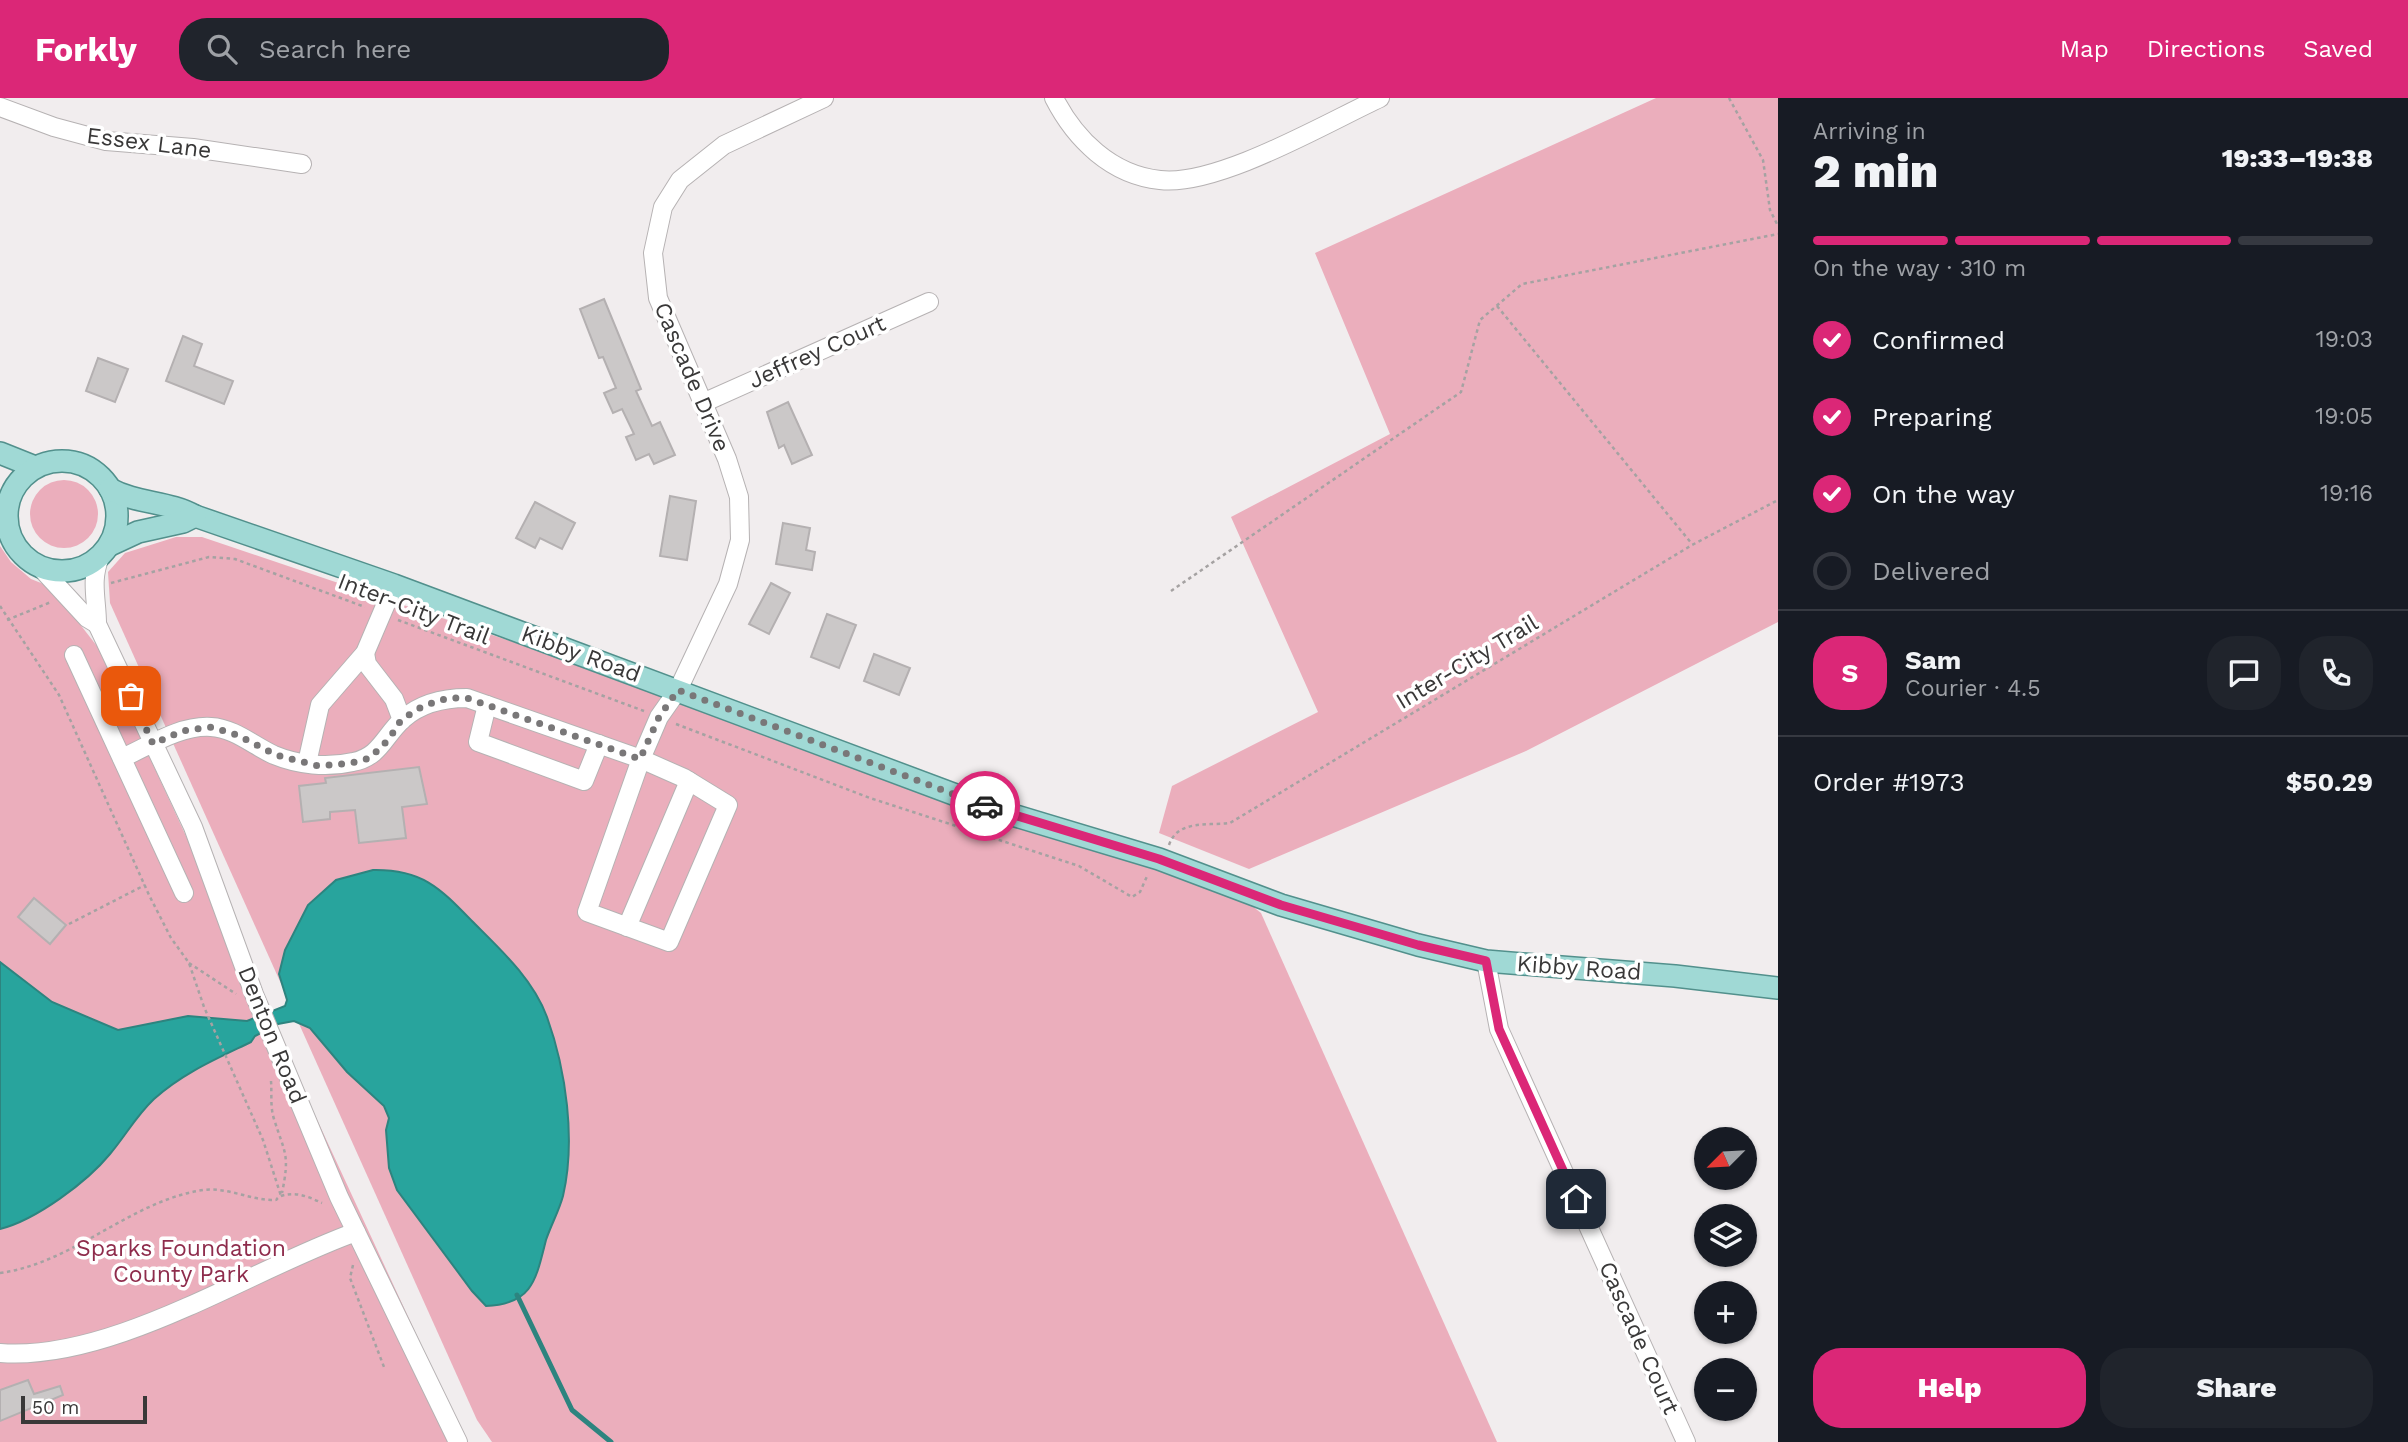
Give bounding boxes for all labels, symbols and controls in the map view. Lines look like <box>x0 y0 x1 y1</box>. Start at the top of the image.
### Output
search box <box>179 18 669 81</box>
text: Forkly <box>35 30 137 69</box>
icon: search <box>203 30 241 68</box>
text: Search here <box>259 34 411 64</box>
text: Map <box>2060 35 2109 63</box>
text: Directions <box>2147 35 2265 63</box>
text: Saved <box>2303 35 2373 63</box>
text: Arriving in <box>1813 118 1926 145</box>
street label: Essex Lane <box>85 122 213 164</box>
text: 19:33–19:38 <box>2222 143 2373 173</box>
text: 2 min <box>1813 144 1938 198</box>
text: On the way · 310 m <box>1813 255 2026 282</box>
street label: Cascade Drive <box>648 298 736 456</box>
street label: Jeffrey Court <box>744 310 890 394</box>
icon: check <box>1813 321 1851 359</box>
text: Confirmed <box>1872 325 2005 355</box>
text: 19:03 <box>2316 326 2373 353</box>
icon: check <box>1813 398 1851 436</box>
text: Preparing <box>1872 402 1992 432</box>
text: 19:05 <box>2315 403 2373 430</box>
icon: check <box>1813 475 1851 513</box>
text: On the way <box>1872 479 2015 509</box>
text: 19:16 <box>2320 480 2373 507</box>
text: Delivered <box>1872 556 1991 586</box>
street label: Inter-City Trail <box>334 568 494 650</box>
street label: Inter-City Trail <box>1391 609 1543 715</box>
street label: Kibby Road <box>518 620 644 688</box>
button: chat <box>2207 636 2281 710</box>
button: phone <box>2299 636 2373 710</box>
text: Sam <box>1905 645 1961 675</box>
text: S <box>1842 658 1858 688</box>
pin <box>101 666 161 726</box>
text: Courier · 4.5 <box>1905 675 2041 702</box>
icon: bag <box>112 677 150 715</box>
text: Order #1973 <box>1813 767 1965 797</box>
text: $50.29 <box>2286 767 2373 797</box>
courier <box>950 771 1020 841</box>
icon: car <box>966 787 1004 825</box>
street label: Kibby Road <box>1516 950 1642 986</box>
street label: Denton Road <box>232 962 312 1108</box>
north arrow <box>1694 1127 1757 1190</box>
map controls <box>1694 1127 1757 1421</box>
pin <box>1546 1169 1606 1229</box>
icon: home <box>1557 1180 1595 1218</box>
button: layers <box>1694 1204 1757 1267</box>
park label: Sparks Foundation County Park <box>76 1235 286 1288</box>
street label: Cascade Court <box>1593 1257 1685 1419</box>
button: + <box>1694 1281 1757 1344</box>
button: Help <box>1813 1348 2086 1428</box>
button: Share <box>2100 1348 2373 1428</box>
button: − <box>1694 1358 1757 1421</box>
scale bar <box>21 1393 147 1425</box>
text: 50 m <box>32 1396 79 1419</box>

